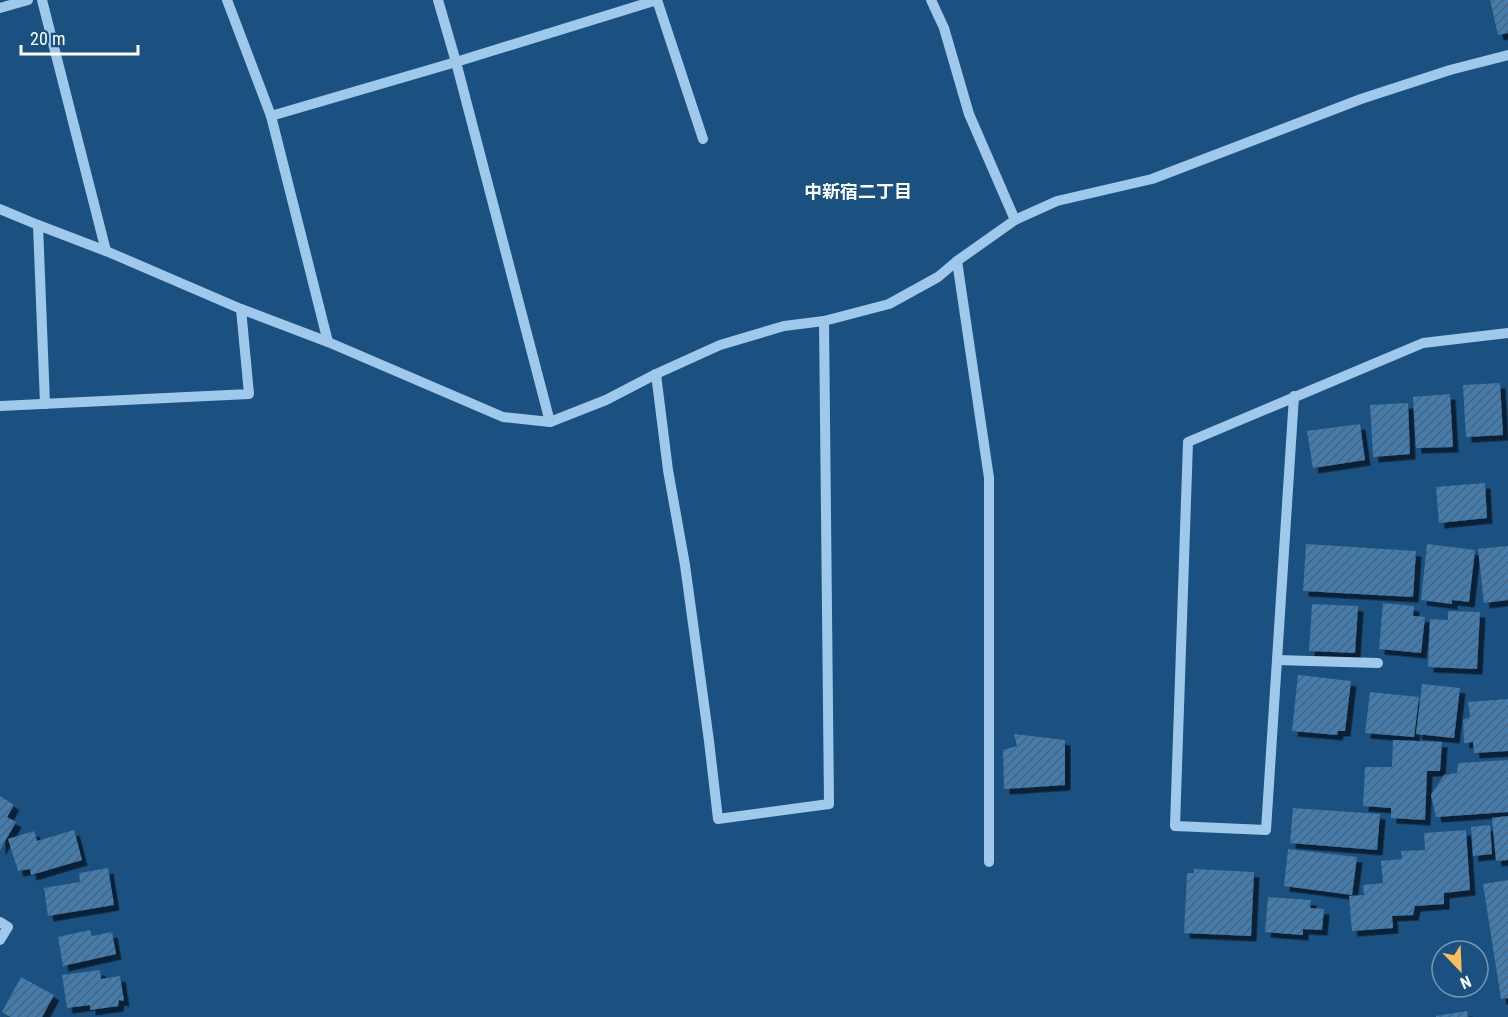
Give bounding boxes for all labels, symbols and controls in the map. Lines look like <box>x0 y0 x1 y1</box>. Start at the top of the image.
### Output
scale bar <box>21 18 138 56</box>
text: 20 m <box>30 28 65 49</box>
district label: 中新宿二丁目 <box>804 181 912 202</box>
north arrow <box>1430 939 1490 999</box>
text: N <box>1457 972 1474 993</box>

